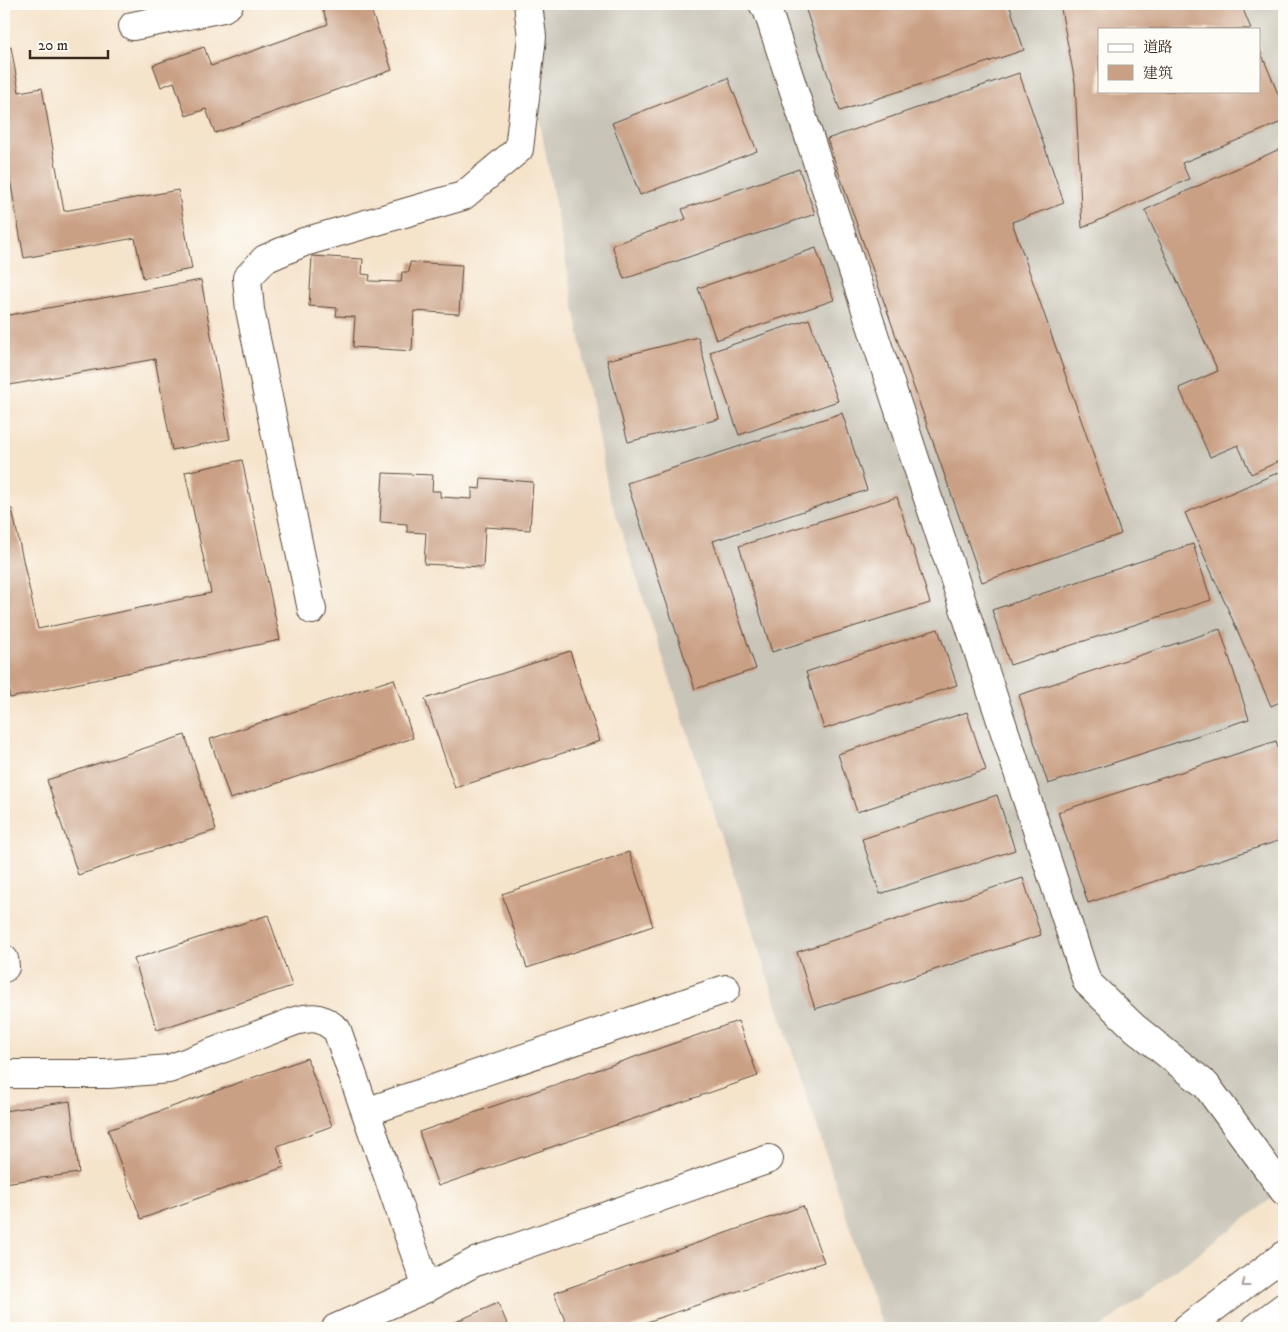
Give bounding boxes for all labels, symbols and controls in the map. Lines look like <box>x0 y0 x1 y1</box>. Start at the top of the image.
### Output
scale bar <box>30 28 108 60</box>
legend <box>1098 28 1260 92</box>
text: 20 m <box>38 36 68 55</box>
text: 道路 <box>1143 38 1173 57</box>
text: 建筑 <box>1143 64 1173 83</box>
one-way arrow <box>1241 1278 1251 1287</box>

